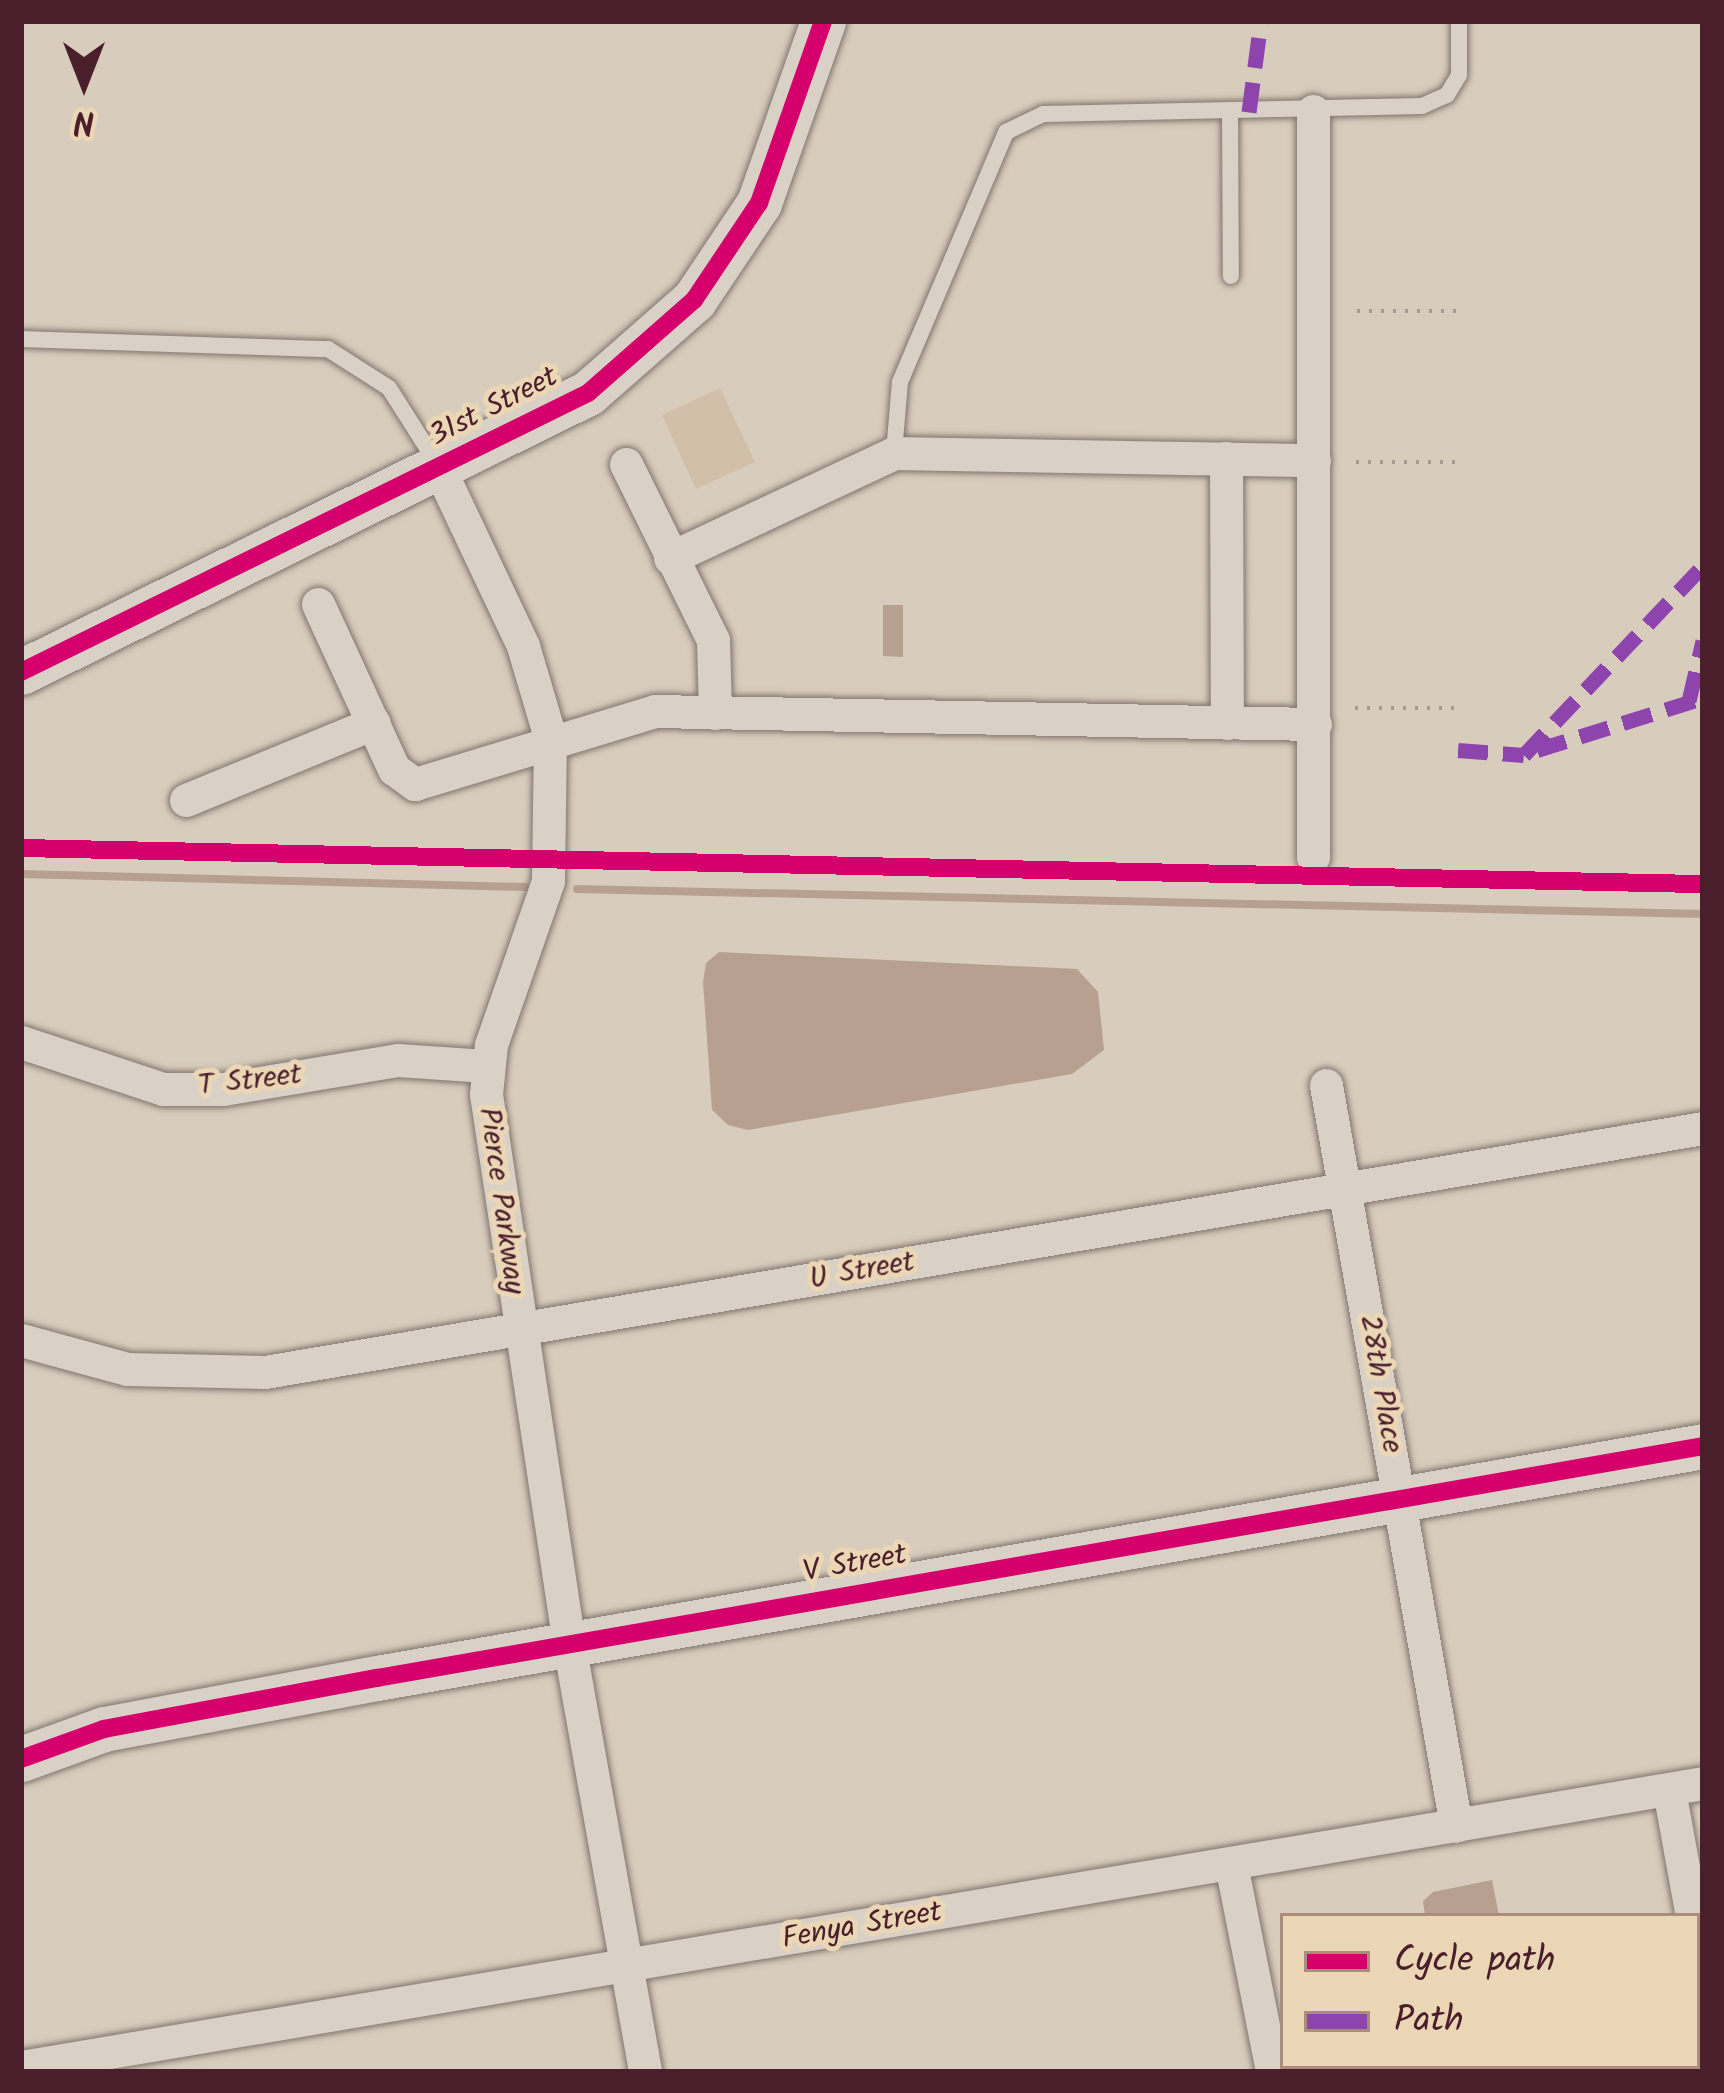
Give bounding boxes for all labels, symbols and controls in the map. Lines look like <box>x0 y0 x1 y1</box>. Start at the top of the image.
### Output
north arrow <box>24 24 144 144</box>
text: N <box>74 94 94 147</box>
street label: 31st Street <box>424 359 564 455</box>
street label: T Street <box>196 1057 304 1105</box>
street label: Pierce Parkway <box>470 1105 532 1297</box>
street label: U Street <box>807 1244 917 1298</box>
street label: 28th Place <box>1350 1312 1410 1456</box>
street label: V Street <box>801 1537 909 1591</box>
street label: Fenya Street <box>779 1894 945 1958</box>
legend <box>1280 1913 1700 2069</box>
text: Cycle path <box>1394 1933 1555 1990</box>
text: Path <box>1394 1993 1464 2050</box>

